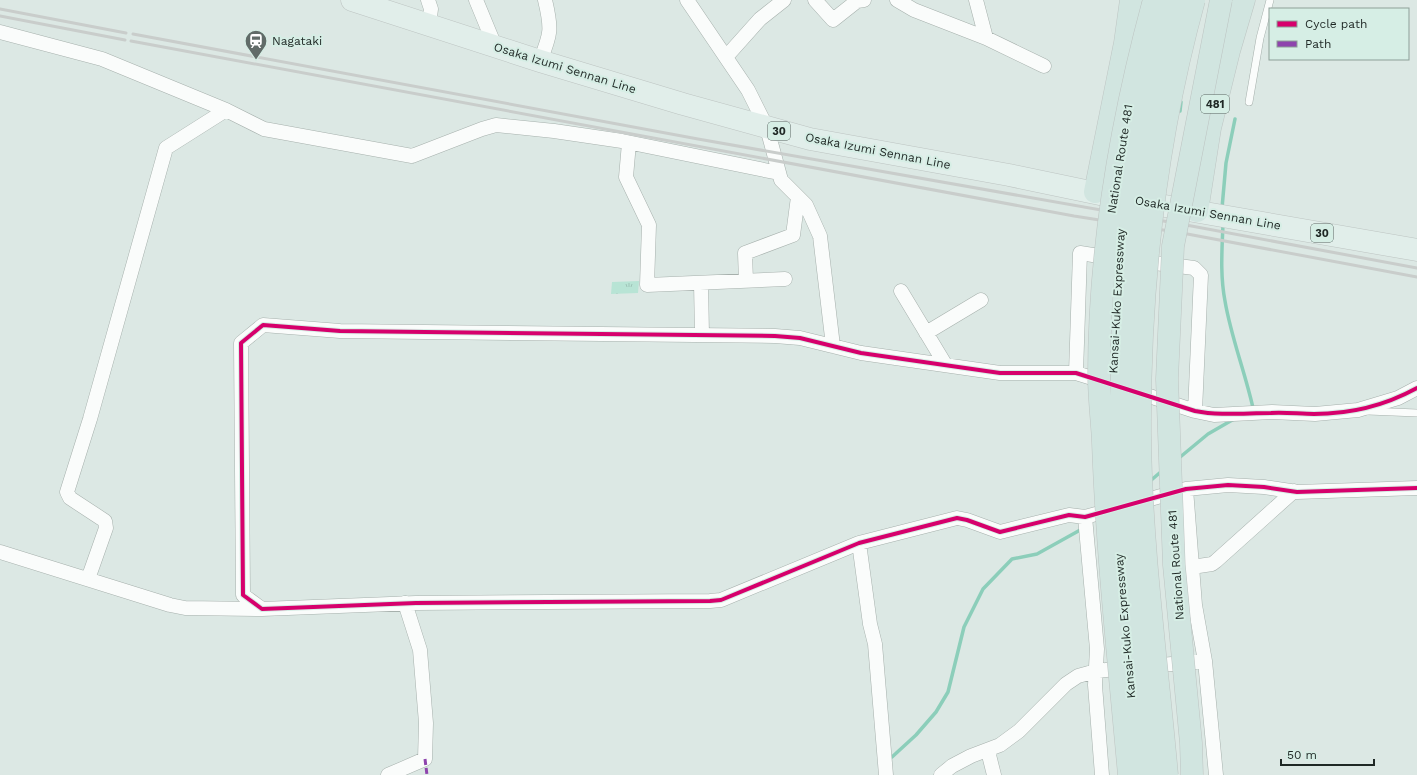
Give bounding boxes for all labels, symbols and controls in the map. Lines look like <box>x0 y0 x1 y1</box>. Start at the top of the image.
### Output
legend <box>1269 8 1409 60</box>
text: Cycle path <box>1305 17 1367 31</box>
station icon: Nagataki <box>243 28 269 61</box>
place label: Nagataki <box>272 34 322 48</box>
text: Path <box>1305 37 1331 51</box>
street label: Osaka Izumi Sennan Line <box>492 40 638 96</box>
road number: 481 <box>1201 95 1229 113</box>
street label: National Route 481 <box>1104 104 1136 214</box>
road number: 30 <box>768 122 790 140</box>
street label: Osaka Izumi Sennan Line <box>804 130 952 172</box>
street label: Osaka Izumi Sennan Line <box>1134 193 1282 233</box>
road number: 30 <box>1311 224 1333 242</box>
street label: Kansai-Kuko Expressway <box>1106 227 1128 374</box>
street label: National Route 481 <box>1165 510 1187 620</box>
street label: Kansai-Kuko Expressway <box>1112 552 1138 699</box>
scale bar <box>1281 741 1374 767</box>
text: 50 m <box>1287 748 1317 762</box>

